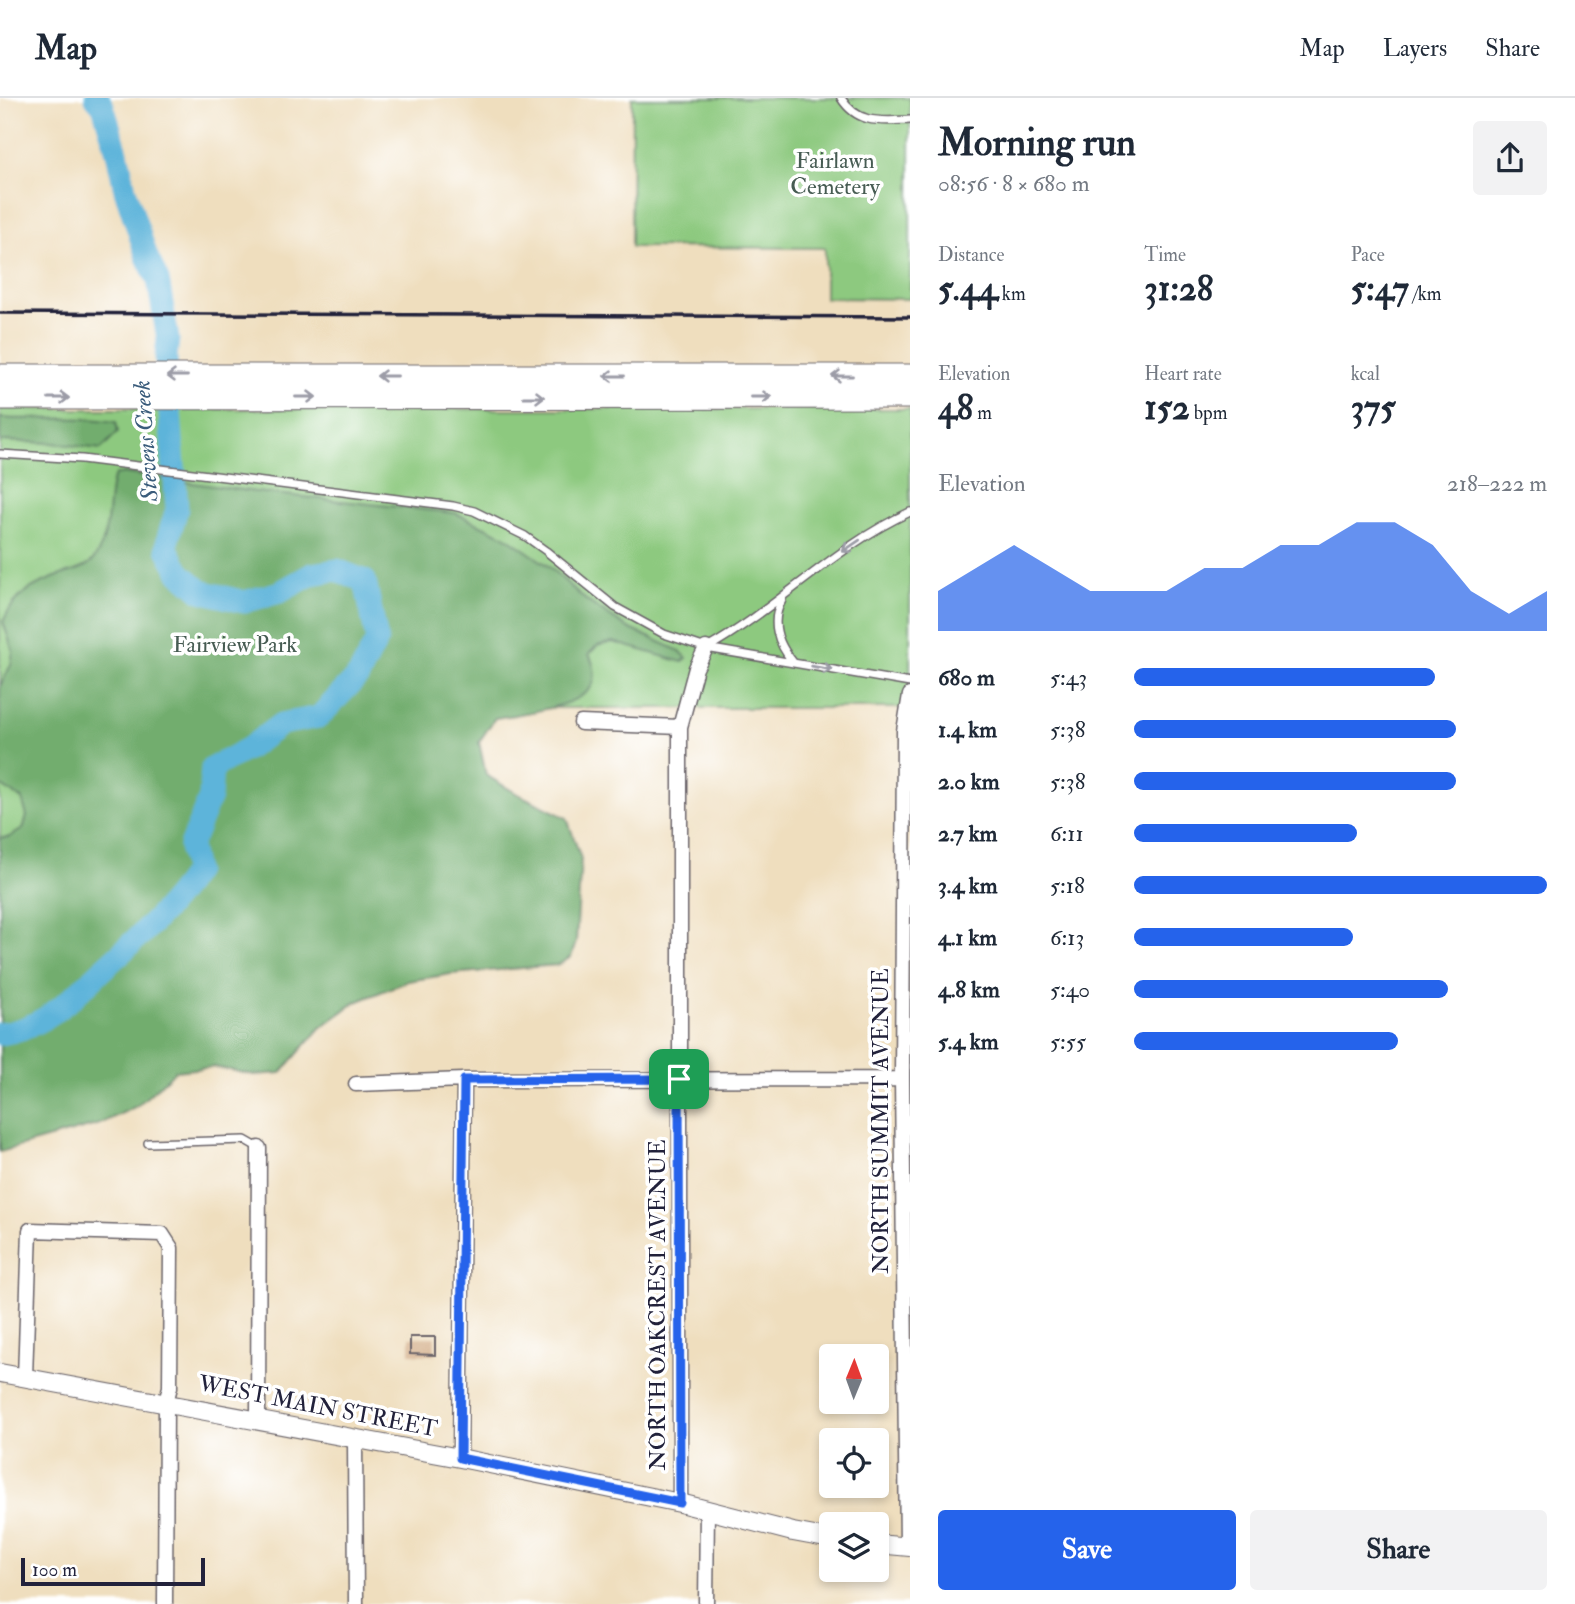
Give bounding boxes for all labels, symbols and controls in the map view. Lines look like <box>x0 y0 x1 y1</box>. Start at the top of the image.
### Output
text: Map <box>35 28 97 69</box>
text: Map <box>1300 33 1345 64</box>
text: Layers <box>1383 33 1447 64</box>
text: Share <box>1485 33 1540 64</box>
text: Morning run <box>938 119 1136 167</box>
button: share <box>1473 121 1547 195</box>
park label: Fairlawn Cemetery <box>790 146 881 201</box>
text: 08:56 · 8 × 680 m <box>938 169 1090 198</box>
text: Distance <box>938 243 1004 267</box>
text: Time <box>1144 243 1186 267</box>
text: Pace <box>1351 243 1385 267</box>
text: 5.44 <box>938 267 998 311</box>
text: 31:28 <box>1144 267 1213 311</box>
text: 5:47 <box>1351 267 1409 311</box>
text: km <box>998 282 1026 306</box>
text: /km <box>1409 282 1442 306</box>
text: Elevation <box>938 362 1010 386</box>
text: Heart rate <box>1144 362 1222 386</box>
text: kcal <box>1351 362 1380 386</box>
one-way arrow <box>166 369 189 383</box>
one-way arrow <box>376 369 399 383</box>
one-way arrow <box>603 369 626 383</box>
one-way arrow <box>831 369 854 383</box>
water label: Stevens Creek <box>126 379 166 504</box>
text: 48 <box>938 386 973 430</box>
text: 152 <box>1144 386 1190 430</box>
text: 375 <box>1351 386 1396 430</box>
one-way arrow <box>295 390 318 404</box>
one-way arrow <box>522 390 545 404</box>
one-way arrow <box>750 390 773 404</box>
one-way arrow <box>47 391 70 405</box>
text: m <box>973 401 992 425</box>
text: bpm <box>1190 401 1227 425</box>
text: Elevation <box>938 469 1026 498</box>
text: 218–222 m <box>1447 469 1547 498</box>
one-way arrow <box>842 540 862 554</box>
park label: Fairview Park <box>173 630 297 659</box>
one-way arrow <box>810 662 833 675</box>
text: 680 m <box>938 663 995 692</box>
text: 5:43 <box>1050 663 1087 692</box>
text: 1.4 km <box>938 715 997 744</box>
text: 5:38 <box>1050 715 1085 744</box>
text: 2.0 km <box>938 767 1000 796</box>
text: 5:38 <box>1050 767 1085 796</box>
text: 2.7 km <box>938 819 997 848</box>
text: 6:11 <box>1050 819 1084 848</box>
text: 3.4 km <box>938 871 998 900</box>
text: 5:18 <box>1050 871 1085 900</box>
text: 4.1 km <box>938 923 997 952</box>
text: 6:13 <box>1050 923 1084 952</box>
street label: NORTH SUMMIT AVENUE <box>866 968 895 1274</box>
text: 4.8 km <box>938 975 1000 1004</box>
text: 5:40 <box>1050 975 1090 1004</box>
text: 5.4 km <box>938 1027 999 1056</box>
text: 5:55 <box>1050 1027 1086 1056</box>
pin <box>649 1049 709 1109</box>
icon: arrive <box>660 1060 698 1098</box>
street label: NORTH OAKCREST AVENUE <box>643 1140 672 1470</box>
north arrow <box>819 1344 889 1414</box>
map controls <box>819 1344 889 1582</box>
street label: WEST MAIN STREET <box>195 1368 440 1443</box>
button: locate <box>819 1428 889 1498</box>
button: Save <box>938 1510 1236 1590</box>
button: Share <box>1250 1510 1547 1590</box>
button: layers <box>819 1512 889 1582</box>
scale bar <box>21 1555 205 1587</box>
text: 100 m <box>32 1558 77 1582</box>

